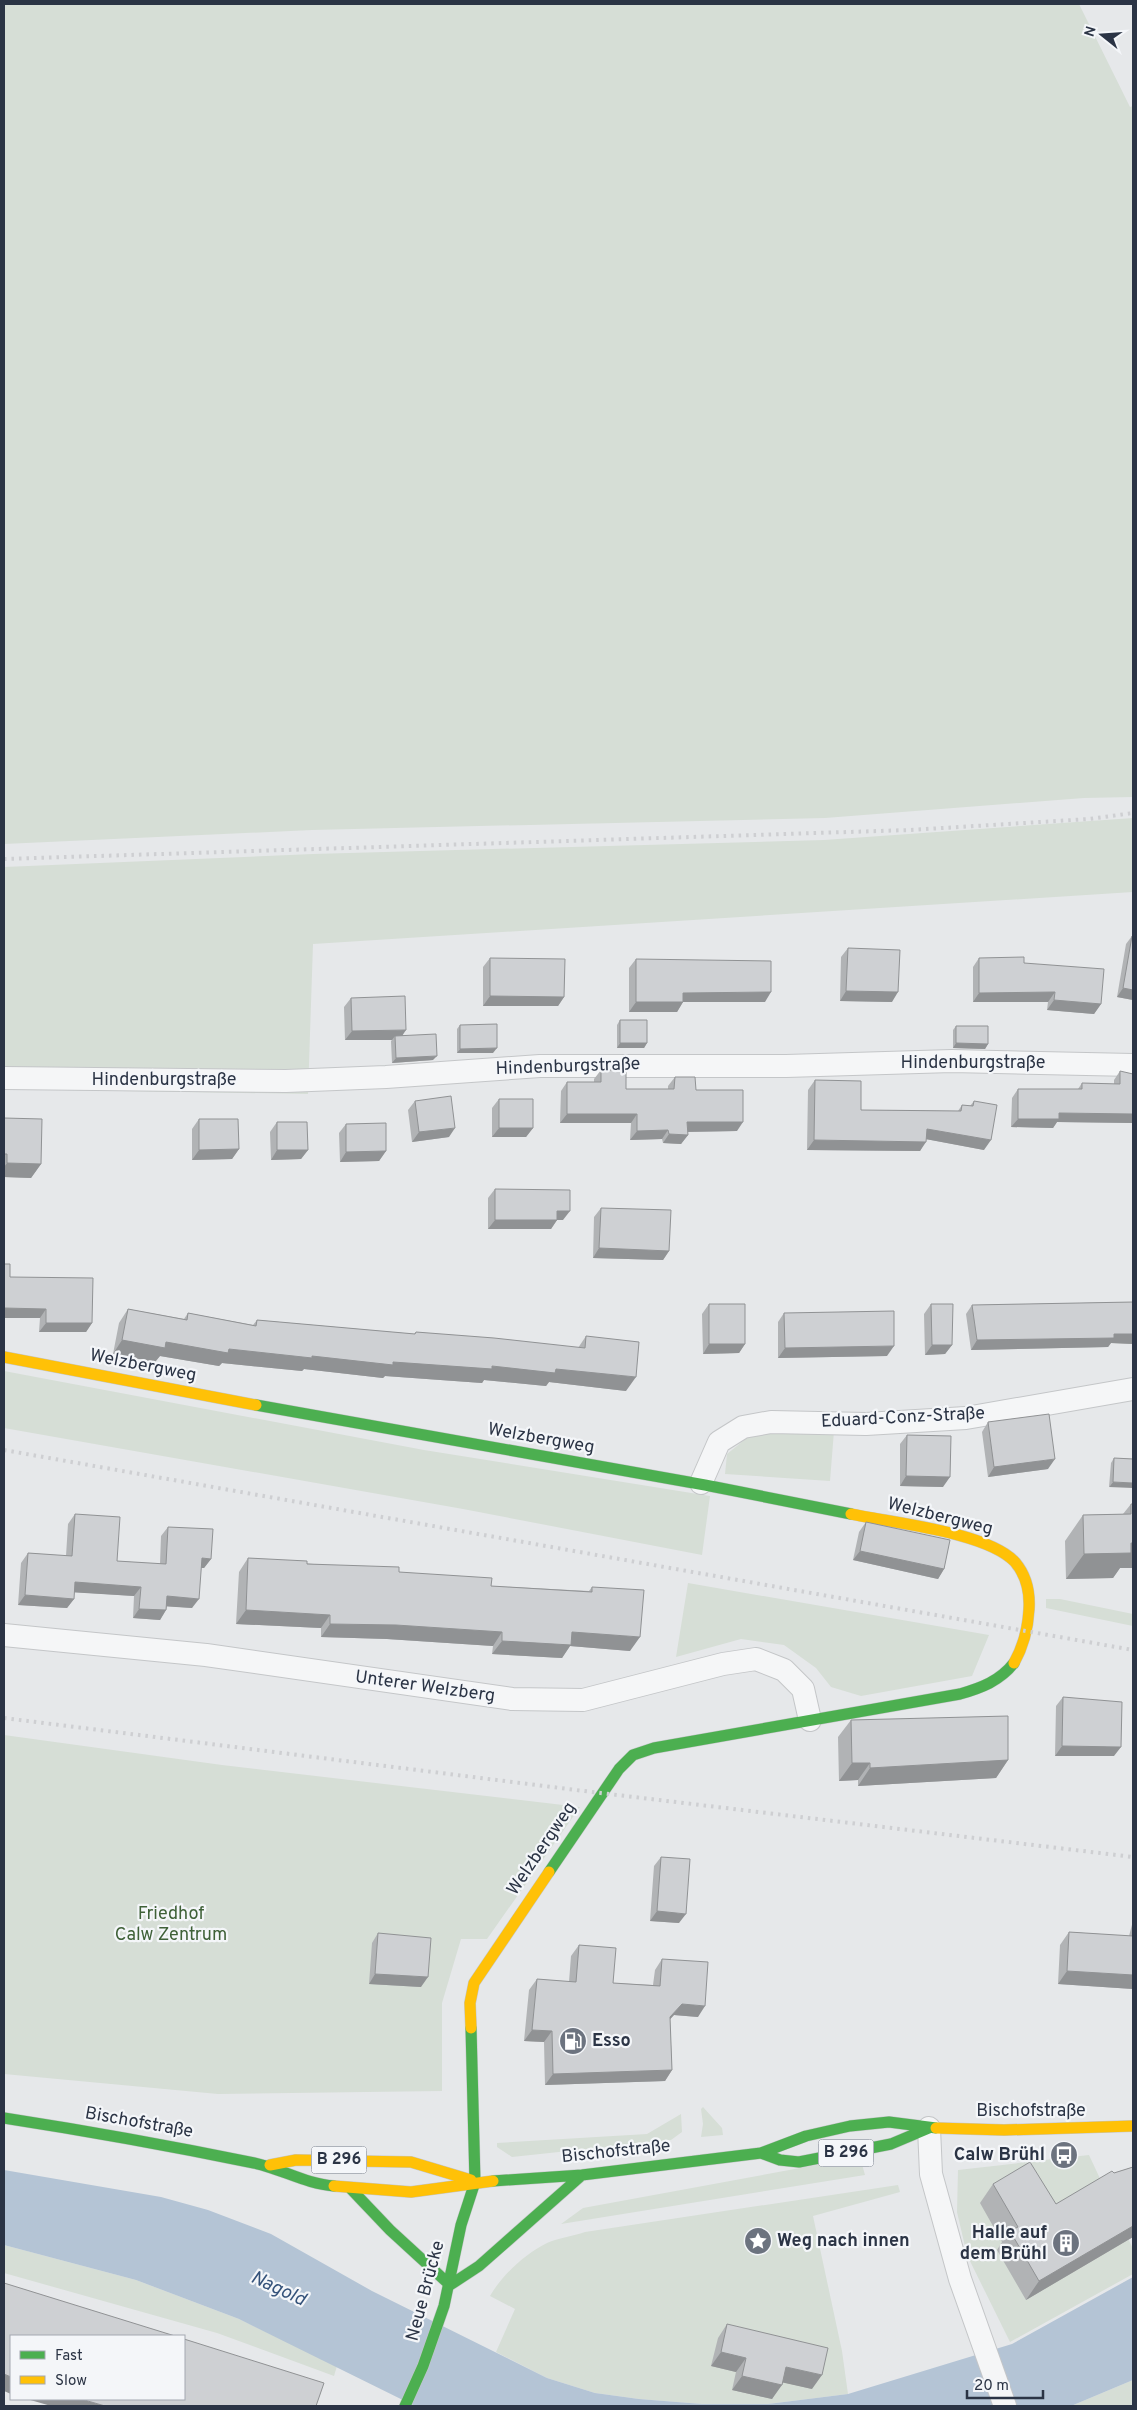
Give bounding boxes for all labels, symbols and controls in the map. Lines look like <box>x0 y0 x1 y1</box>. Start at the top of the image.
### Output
north arrow <box>1077 10 1127 60</box>
text: N <box>1081 24 1101 39</box>
street label: Hindenburgstraße <box>901 1052 1045 1075</box>
street label: Hindenburgstraße <box>495 1053 641 1081</box>
street label: Hindenburgstraße <box>92 1069 236 1092</box>
street label: Welzbergweg <box>88 1344 198 1388</box>
street label: Eduard-Conz-Straße <box>820 1402 986 1434</box>
street label: Welzbergweg <box>486 1418 596 1460</box>
street label: Welzbergweg <box>885 1493 995 1541</box>
street label: Unterer Welzberg <box>353 1666 497 1708</box>
street label: Welzbergweg <box>502 1798 582 1900</box>
park label: Friedhof Calw Zentrum <box>115 1903 227 1947</box>
fuel station icon: Esso <box>558 2026 588 2056</box>
place label: Esso <box>592 2030 631 2053</box>
street label: Bischofstraße <box>976 2100 1086 2123</box>
street label: Bischofstraße <box>83 2102 195 2144</box>
street label: Bischofstraße <box>560 2135 672 2169</box>
road number: B 296 <box>818 2140 874 2166</box>
bus stop icon: Calw Brühl <box>1049 2140 1079 2170</box>
place label: Calw Brühl <box>954 2144 1045 2167</box>
road number: B 296 <box>312 2146 366 2174</box>
place label: Halle auf dem Brühl <box>960 2222 1047 2266</box>
place icon: Weg nach innen <box>743 2226 773 2256</box>
building icon: Halle auf dem Brühl <box>1051 2228 1081 2258</box>
place label: Weg nach innen <box>777 2230 910 2253</box>
street label: Neue Brücke <box>402 2238 450 2344</box>
water label: Nagold <box>247 2266 311 2313</box>
legend <box>10 2335 185 2400</box>
text: Fast <box>55 2347 83 2366</box>
scale bar <box>967 2368 1043 2400</box>
text: Slow <box>55 2372 87 2391</box>
text: 20 m <box>974 2377 1009 2396</box>

